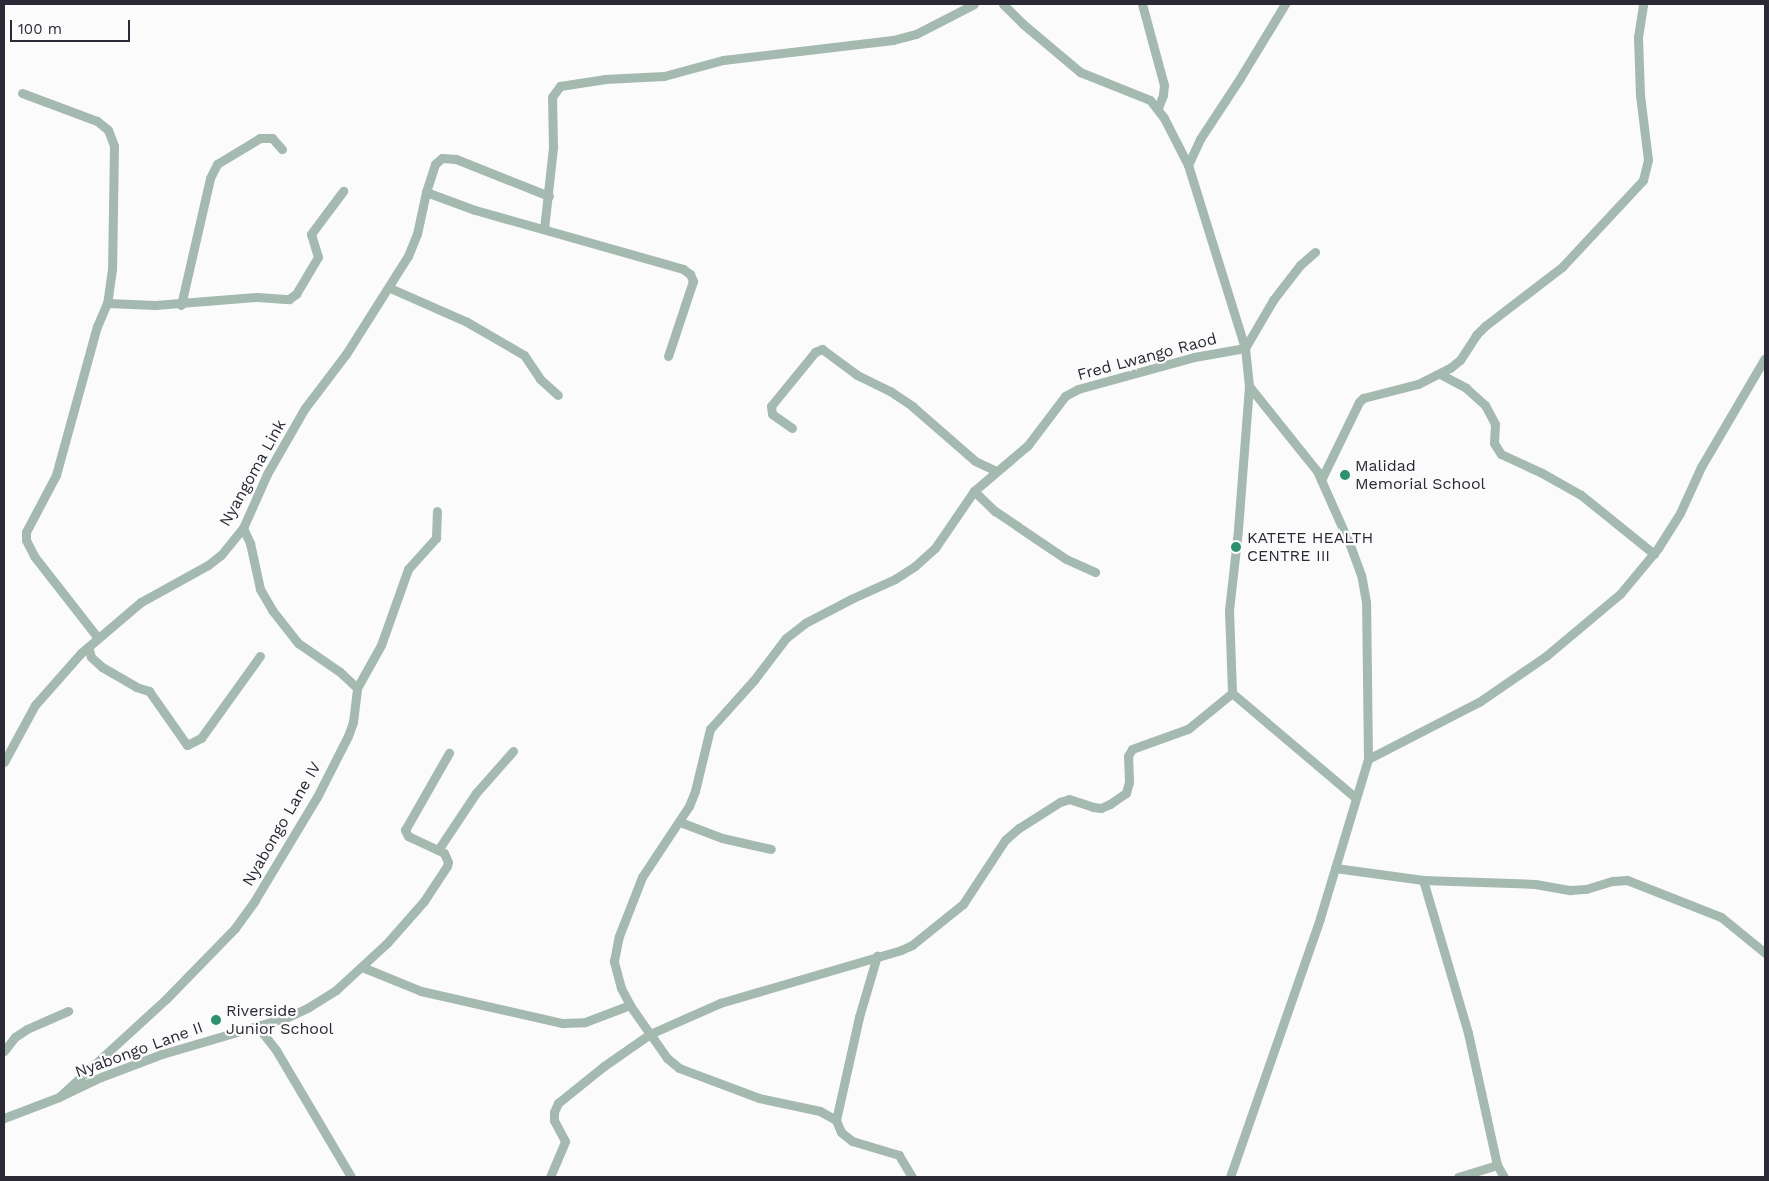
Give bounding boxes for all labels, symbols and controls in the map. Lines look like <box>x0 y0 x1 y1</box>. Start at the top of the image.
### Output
scale bar <box>12 10 132 42</box>
text: 100 m <box>18 20 62 38</box>
street label: Fred Lwango Raod <box>1075 329 1219 385</box>
street label: Nyangoma Link <box>216 416 290 530</box>
place label: Malidad Memorial School <box>1355 456 1486 494</box>
marker: Malidad Memorial School <box>1339 469 1351 481</box>
place label: KATETE HEALTH CENTRE III <box>1247 528 1373 566</box>
marker: KATETE HEALTH CENTRE III <box>1229 540 1243 554</box>
street label: Nyabongo Lane IV <box>239 758 325 890</box>
place label: Riverside Junior School <box>226 1001 334 1039</box>
marker: Riverside Junior School <box>210 1014 222 1026</box>
street label: Nyabongo Lane II <box>72 1018 206 1082</box>

